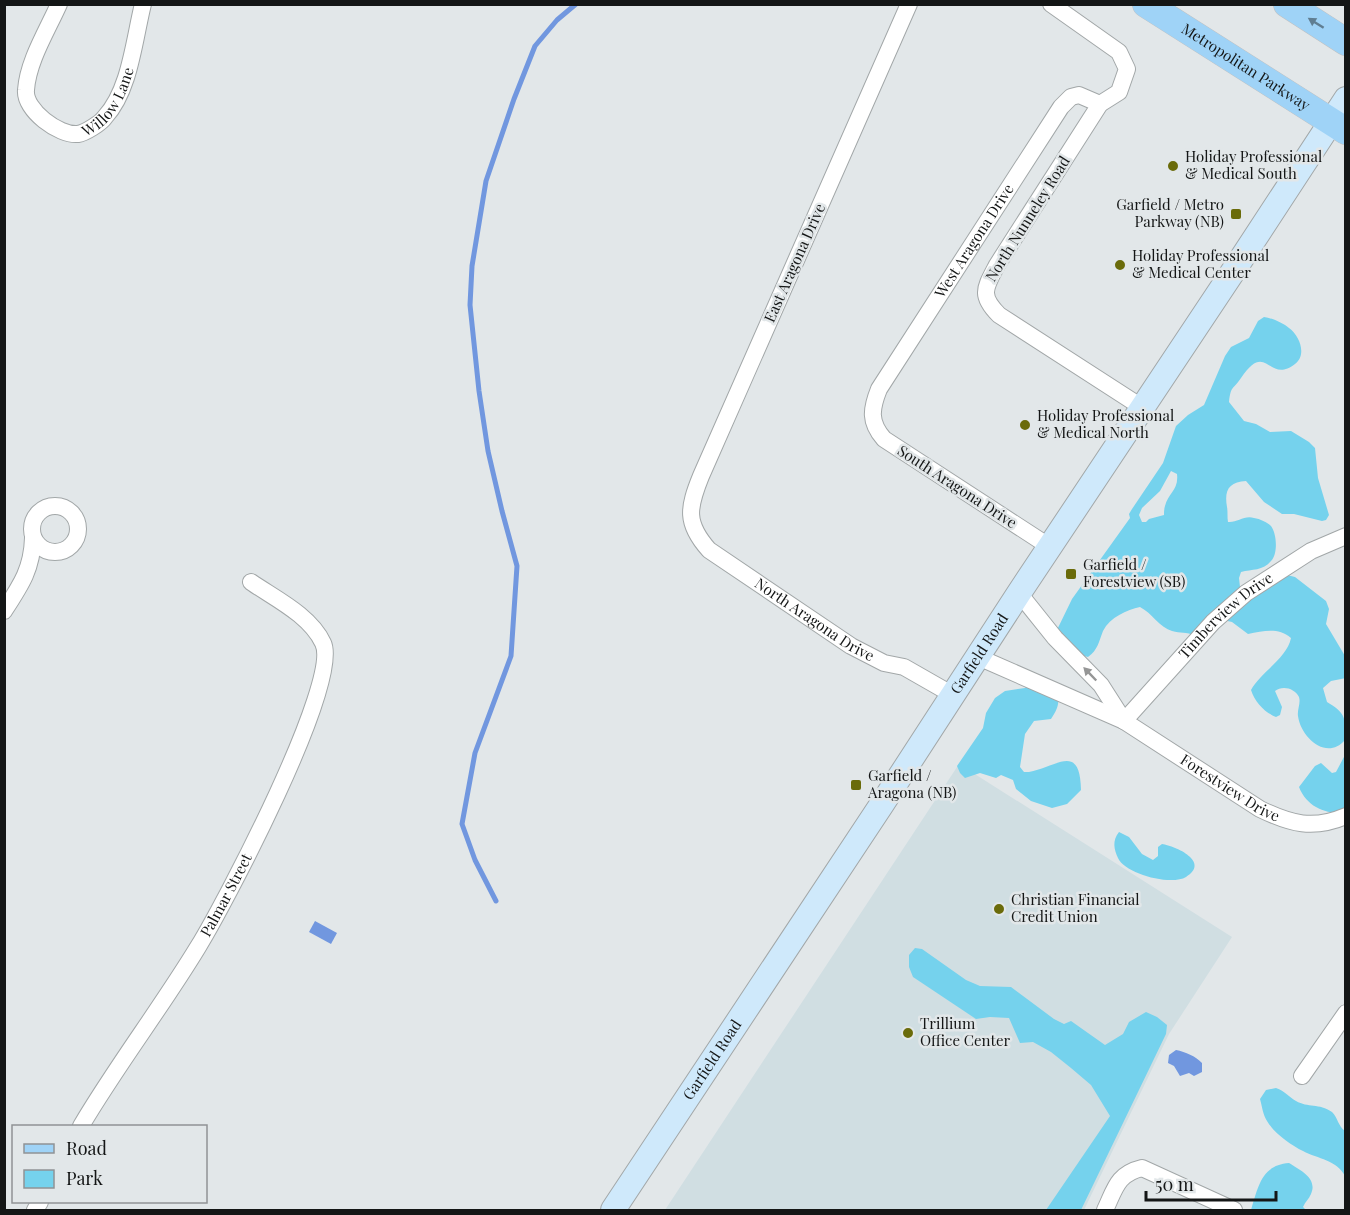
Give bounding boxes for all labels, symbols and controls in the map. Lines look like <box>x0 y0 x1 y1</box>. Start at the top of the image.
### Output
street label: Metropolitan Parkway <box>1178 18 1315 115</box>
one-way arrow <box>1308 18 1324 29</box>
street label: Willow Lane <box>77 65 138 141</box>
place label: Holiday Professional & Medical South <box>1185 146 1322 183</box>
street label: North Nunneley Road <box>980 152 1074 285</box>
marker: Holiday Professional & Medical South <box>1166 159 1180 173</box>
street label: West Aragona Drive <box>929 180 1018 302</box>
place label: Garfield / Metro Parkway (NB) <box>1116 194 1224 231</box>
street label: East Aragona Drive <box>759 200 829 325</box>
marker: Garfield / Metro Parkway (NB) <box>1229 207 1243 221</box>
place label: Holiday Professional & Medical Center <box>1132 245 1269 282</box>
marker: Holiday Professional & Medical Center <box>1113 258 1127 272</box>
place label: Holiday Professional & Medical North <box>1037 405 1174 442</box>
marker: Holiday Professional & Medical North <box>1018 418 1032 432</box>
street label: South Aragona Drive <box>894 440 1021 532</box>
place label: Garfield / Forestview (SB) <box>1083 554 1185 591</box>
marker: Garfield / Forestview (SB) <box>1064 567 1078 581</box>
street label: Timberview Drive <box>1174 567 1276 663</box>
street label: North Aragona Drive <box>751 573 878 665</box>
street label: Garfield Road <box>945 609 1012 698</box>
one-way arrow <box>1084 667 1098 681</box>
street label: Forestview Drive <box>1177 749 1283 826</box>
place label: Garfield / Aragona (NB) <box>867 765 957 802</box>
marker: Garfield / Aragona (NB) <box>849 778 863 792</box>
street label: Palmar Street <box>195 849 256 940</box>
place label: Christian Financial Credit Union <box>1011 889 1140 926</box>
marker: Christian Financial Credit Union <box>992 902 1006 916</box>
place label: Trillium Office Center <box>920 1013 1010 1050</box>
street label: Garfield Road <box>678 1015 746 1103</box>
marker: Trillium Office Center <box>901 1026 915 1040</box>
legend <box>12 1125 207 1203</box>
text: Road <box>66 1136 107 1160</box>
scale bar <box>1146 1164 1276 1202</box>
text: Park <box>66 1166 103 1190</box>
text: 50 m <box>1155 1172 1194 1196</box>

